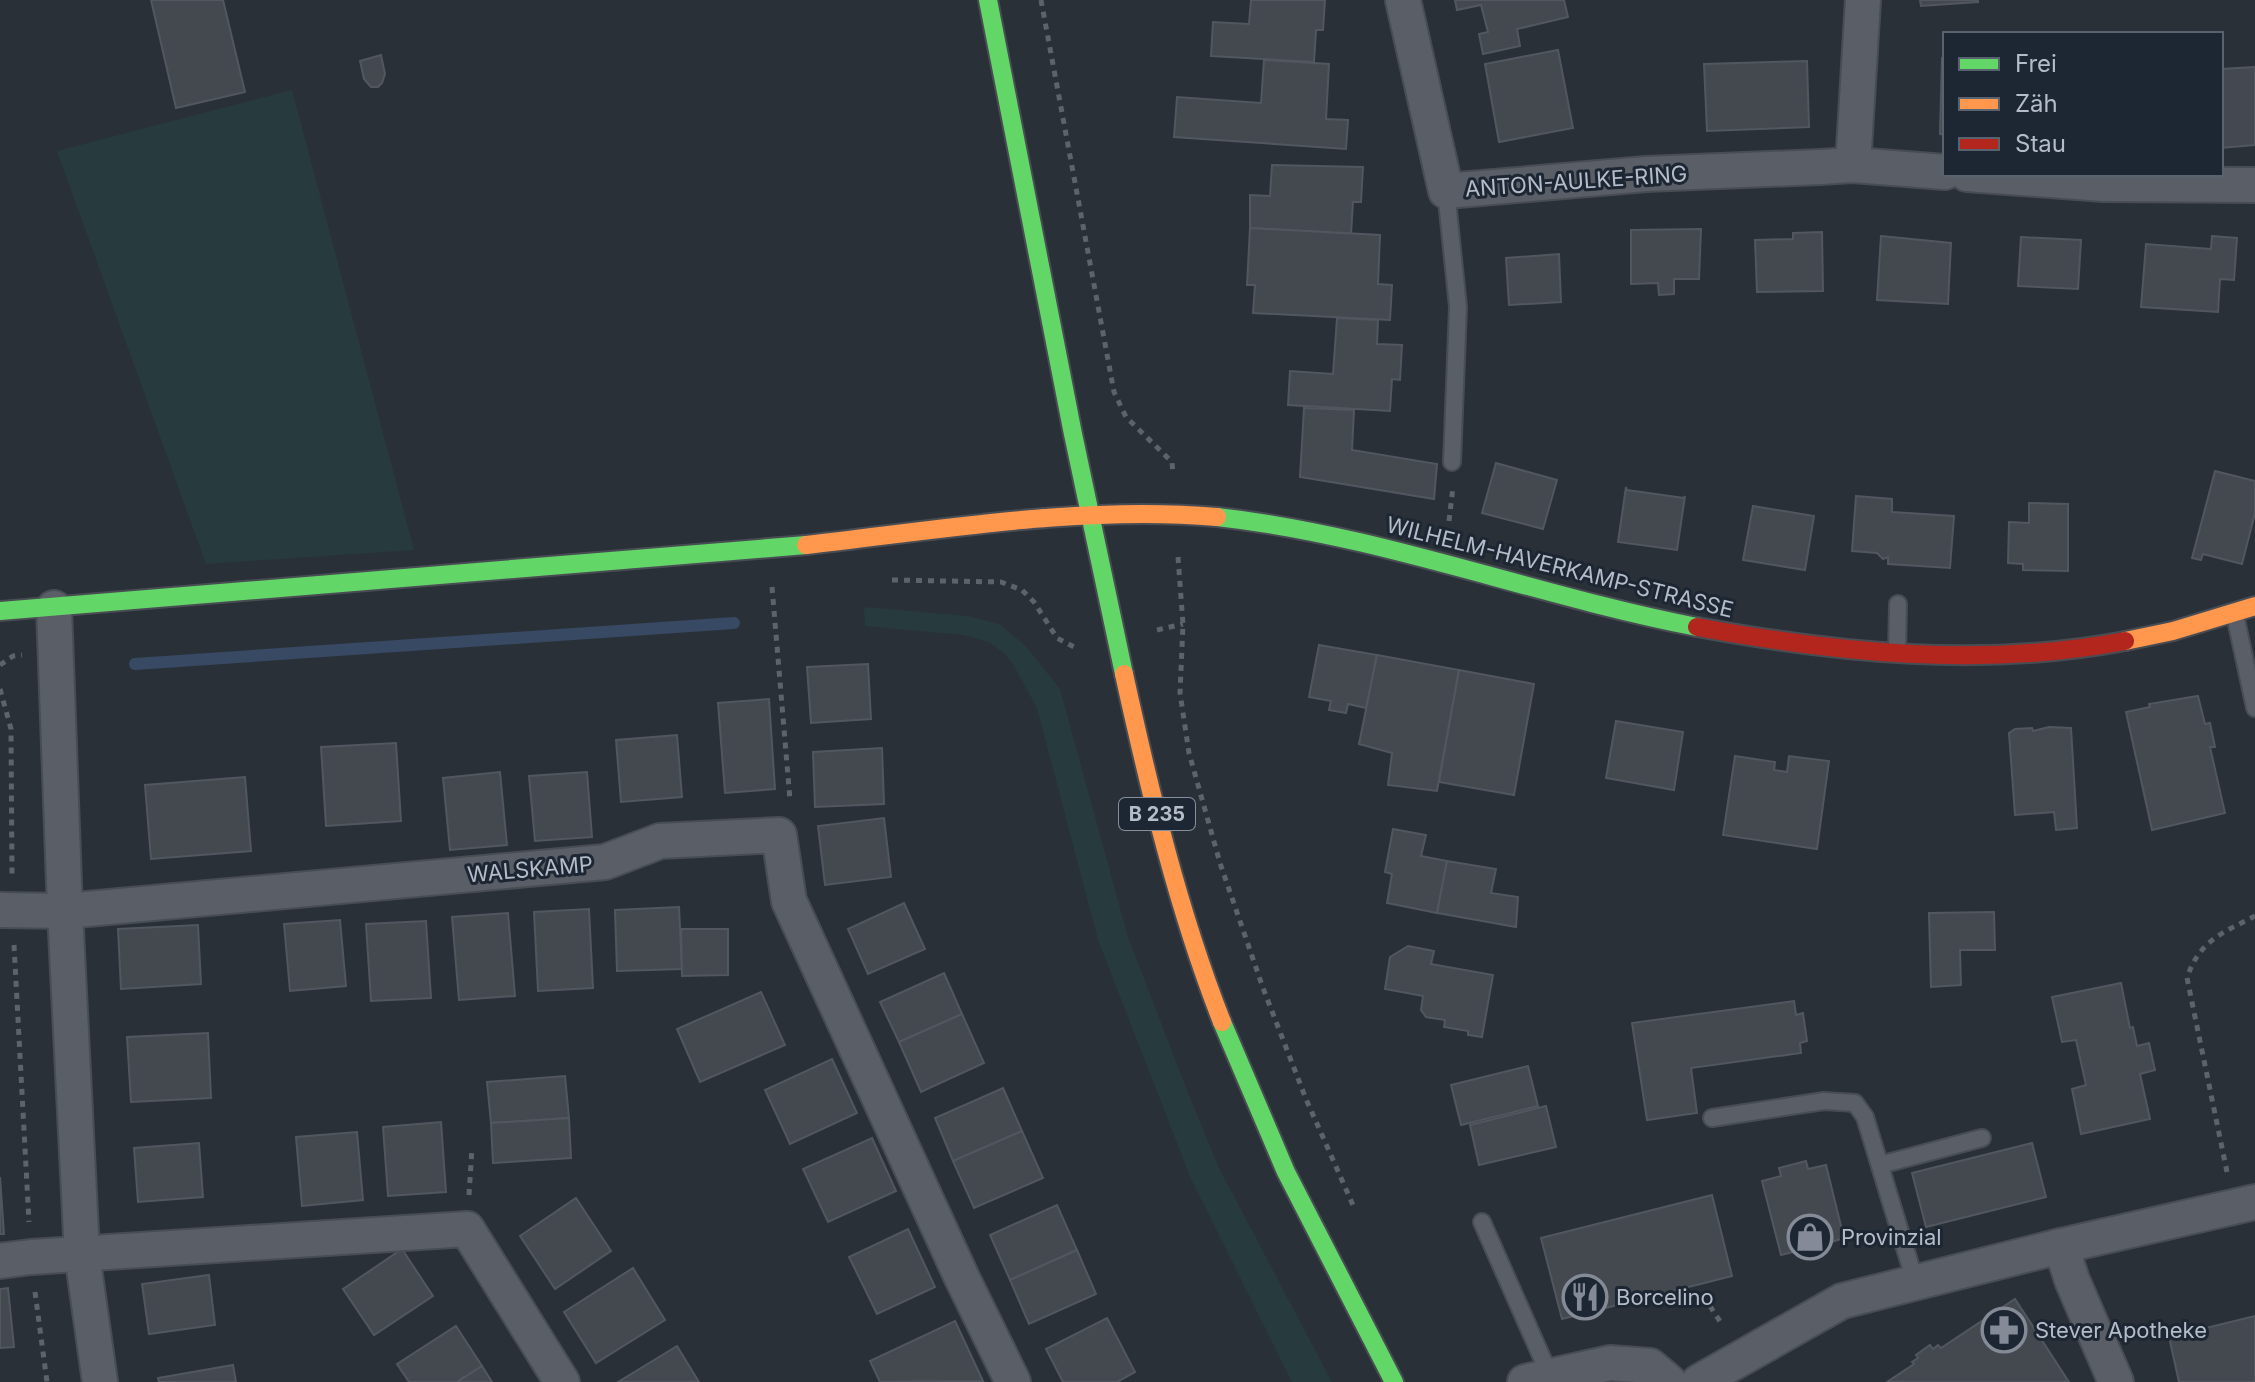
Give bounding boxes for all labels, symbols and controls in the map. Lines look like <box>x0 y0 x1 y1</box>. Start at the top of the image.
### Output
legend <box>1943 32 2223 176</box>
text: Frei <box>2015 49 2057 78</box>
text: Zäh <box>2015 89 2058 118</box>
text: Stau <box>2015 129 2066 158</box>
street label: ANTON-AULKE-RING <box>1464 160 1688 202</box>
street label: WILHELM-HAVERKAMP-STRASSE <box>1384 511 1736 623</box>
road number: B 235 <box>1119 798 1195 830</box>
street label: WALSKAMP <box>466 851 594 887</box>
shop icon: Provinzial <box>1786 1213 1834 1261</box>
place label: Provinzial <box>1841 1224 1942 1250</box>
restaurant icon: Borcelino <box>1561 1273 1609 1321</box>
place label: Borcelino <box>1616 1284 1714 1310</box>
pharmacy icon: Stever Apotheke <box>1980 1306 2028 1354</box>
place label: Stever Apotheke <box>2035 1317 2207 1343</box>

